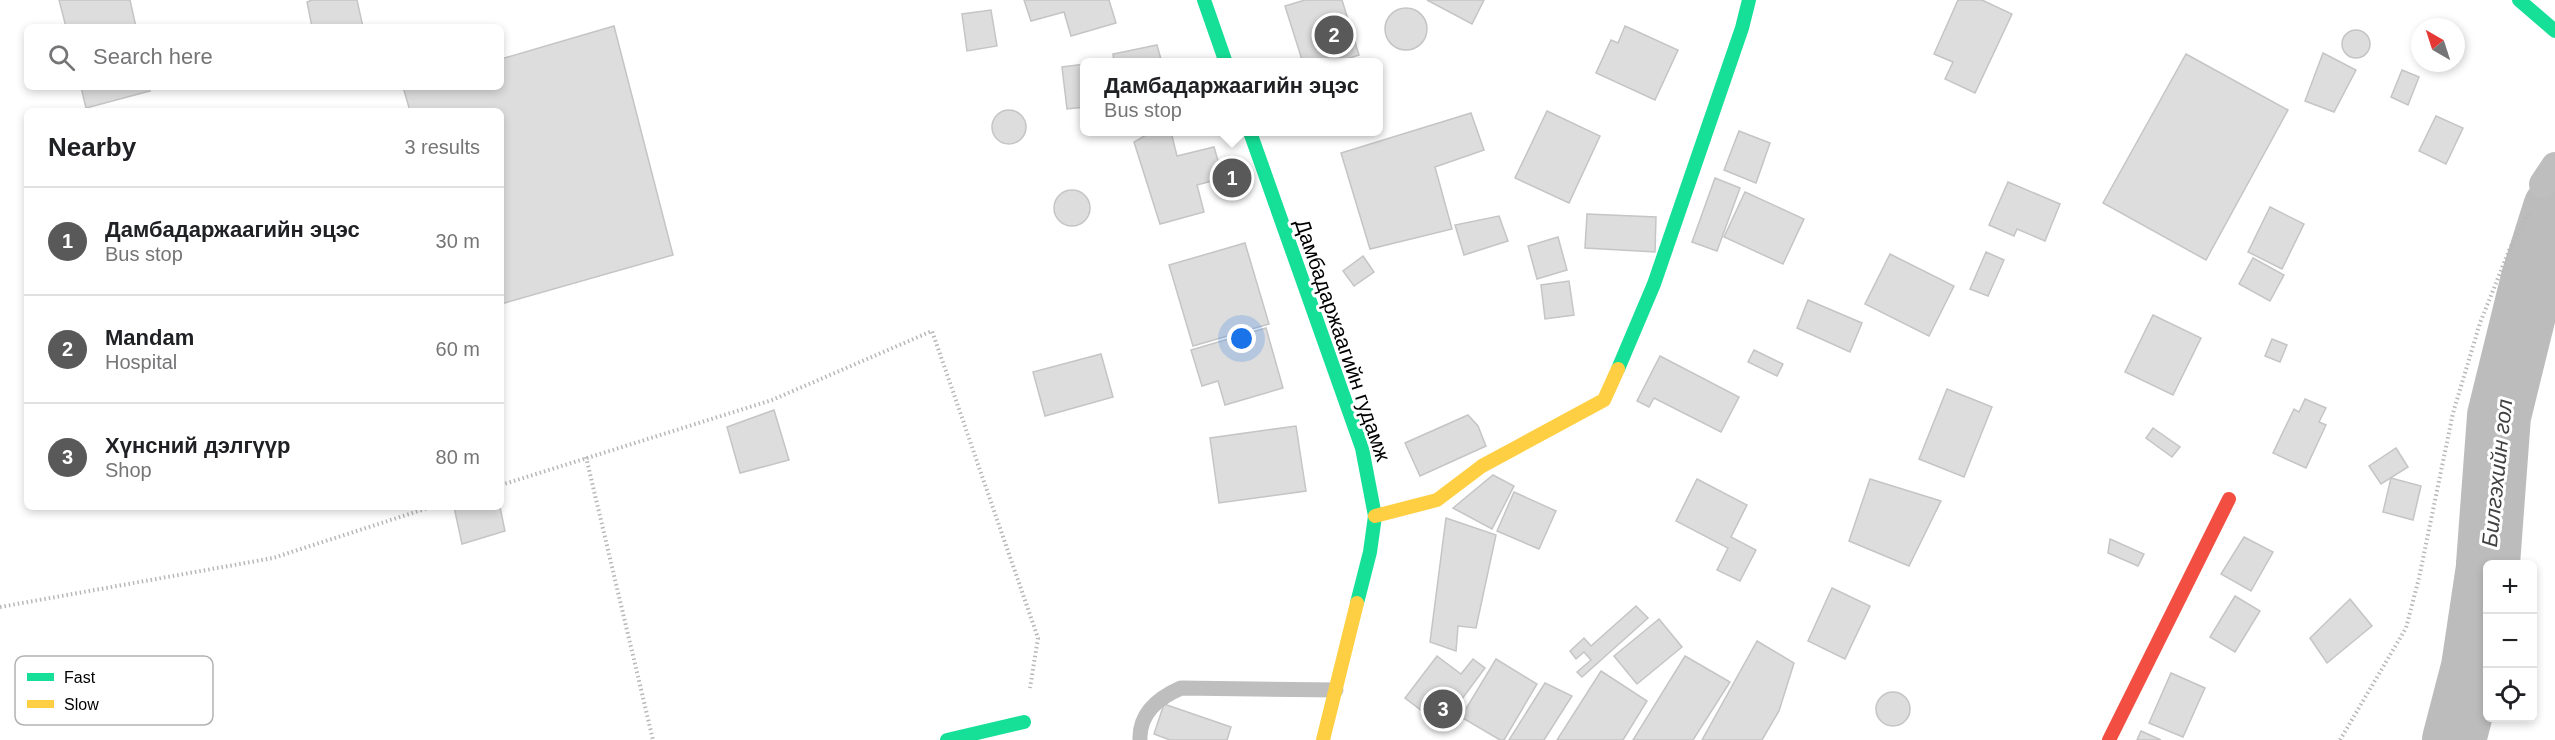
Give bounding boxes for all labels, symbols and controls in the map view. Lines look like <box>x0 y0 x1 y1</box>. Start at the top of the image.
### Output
pin: 2 <box>1314 12 1354 57</box>
north arrow <box>2411 18 2465 72</box>
search box <box>24 24 504 90</box>
icon: search <box>45 41 78 74</box>
text: Search here <box>93 44 213 69</box>
popup <box>1080 58 1383 136</box>
text: Дамбадаржаагийн эцэс <box>1104 73 1359 98</box>
text: Bus stop <box>1104 99 1182 121</box>
text: Nearby <box>48 132 136 162</box>
text: 3 results <box>404 136 480 158</box>
pin: 1 <box>1212 156 1252 201</box>
street label: Дамбадаржаагийн гудамж <box>1291 216 1395 464</box>
text: Дамбадаржаагийн эцэс <box>105 217 360 242</box>
text: 1 <box>62 230 73 252</box>
text: 30 m <box>436 230 480 252</box>
text: Bus stop <box>105 243 183 265</box>
your location <box>1227 324 1256 353</box>
text: Mandam <box>105 325 194 350</box>
text: 2 <box>62 338 73 360</box>
text: 60 m <box>436 338 480 360</box>
text: Hospital <box>105 351 177 373</box>
water label: Билгэхийн гол <box>2477 398 2517 548</box>
text: Хүнсний дэлгүүр <box>105 433 291 458</box>
text: 3 <box>62 446 73 468</box>
text: 80 m <box>436 446 480 468</box>
text: Shop <box>105 459 152 481</box>
map controls <box>2483 560 2537 722</box>
button: + <box>2483 560 2537 614</box>
button: − <box>2483 614 2537 668</box>
legend <box>15 656 213 725</box>
button: locate <box>2483 668 2537 722</box>
text: Fast <box>64 669 96 686</box>
pin: 3 <box>1424 686 1462 732</box>
text: Slow <box>64 696 99 713</box>

